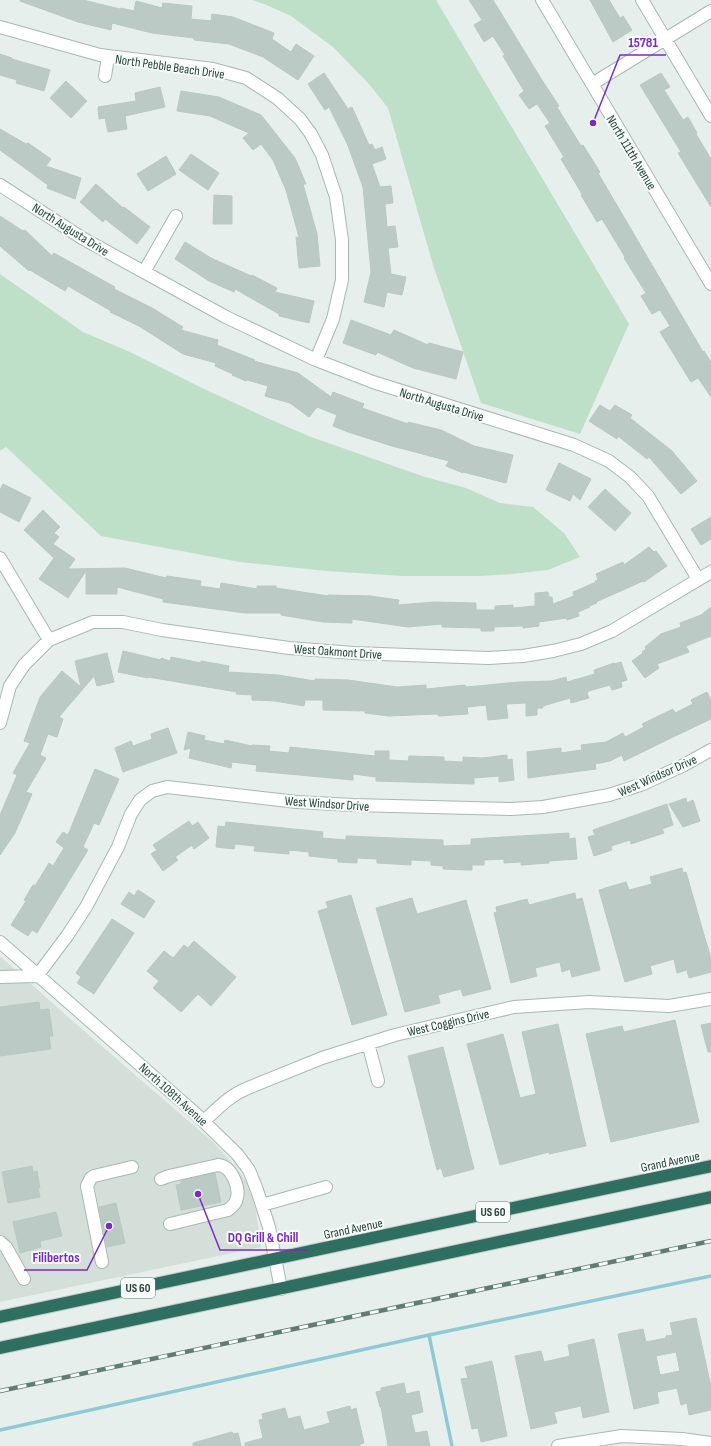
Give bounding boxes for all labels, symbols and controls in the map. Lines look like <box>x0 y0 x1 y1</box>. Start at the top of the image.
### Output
callout: 15781 <box>620 29 666 55</box>
text: 15781 <box>628 34 658 51</box>
street label: North Pebble Beach Drive <box>114 51 226 83</box>
street label: North 111th Avenue <box>603 112 660 193</box>
street label: North Augusta Drive <box>29 200 112 260</box>
street label: North Augusta Drive <box>398 385 486 425</box>
street label: West Oakmont Drive <box>293 641 383 663</box>
street label: West Windsor Drive <box>616 751 699 800</box>
street label: West Windsor Drive <box>284 793 370 815</box>
street label: West Coggins Drive <box>406 1006 491 1040</box>
street label: North 108th Avenue <box>136 1060 211 1130</box>
street label: Grand Avenue <box>639 1148 701 1176</box>
road number: US 60 <box>476 1202 510 1222</box>
street label: Grand Avenue <box>322 1215 384 1243</box>
callout: DQ Grill & Chill <box>220 1224 307 1250</box>
text: DQ Grill & Chill <box>228 1229 298 1246</box>
callout: Filibertos <box>24 1244 87 1270</box>
text: Filibertos <box>32 1249 80 1266</box>
road number: US 60 <box>121 1278 155 1298</box>

